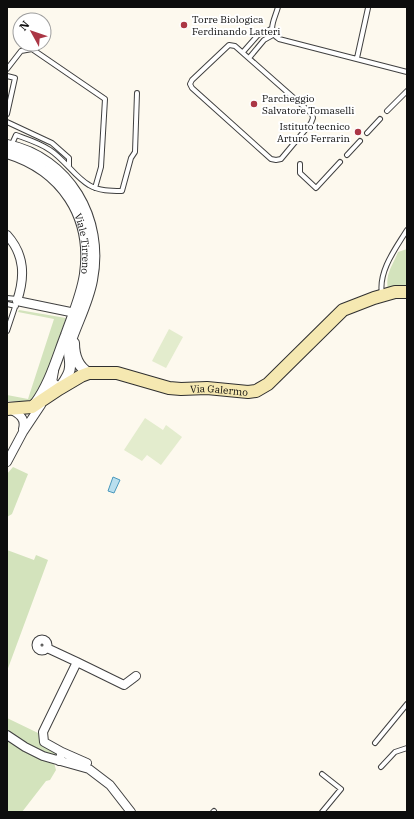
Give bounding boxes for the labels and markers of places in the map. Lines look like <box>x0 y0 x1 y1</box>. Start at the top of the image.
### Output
place label: Torre Biologica Ferdinando Latteri <box>192 13 280 38</box>
marker: Torre Biologica Ferdinando Latteri <box>179 20 189 30</box>
place label: Parcheggio Salvatore Tomaselli <box>262 92 354 117</box>
marker: Parcheggio Salvatore Tomaselli <box>249 99 259 109</box>
place label: Istituto tecnico Arturo Ferrarin <box>277 120 351 145</box>
marker: Istituto tecnico Arturo Ferrarin <box>353 127 363 137</box>

